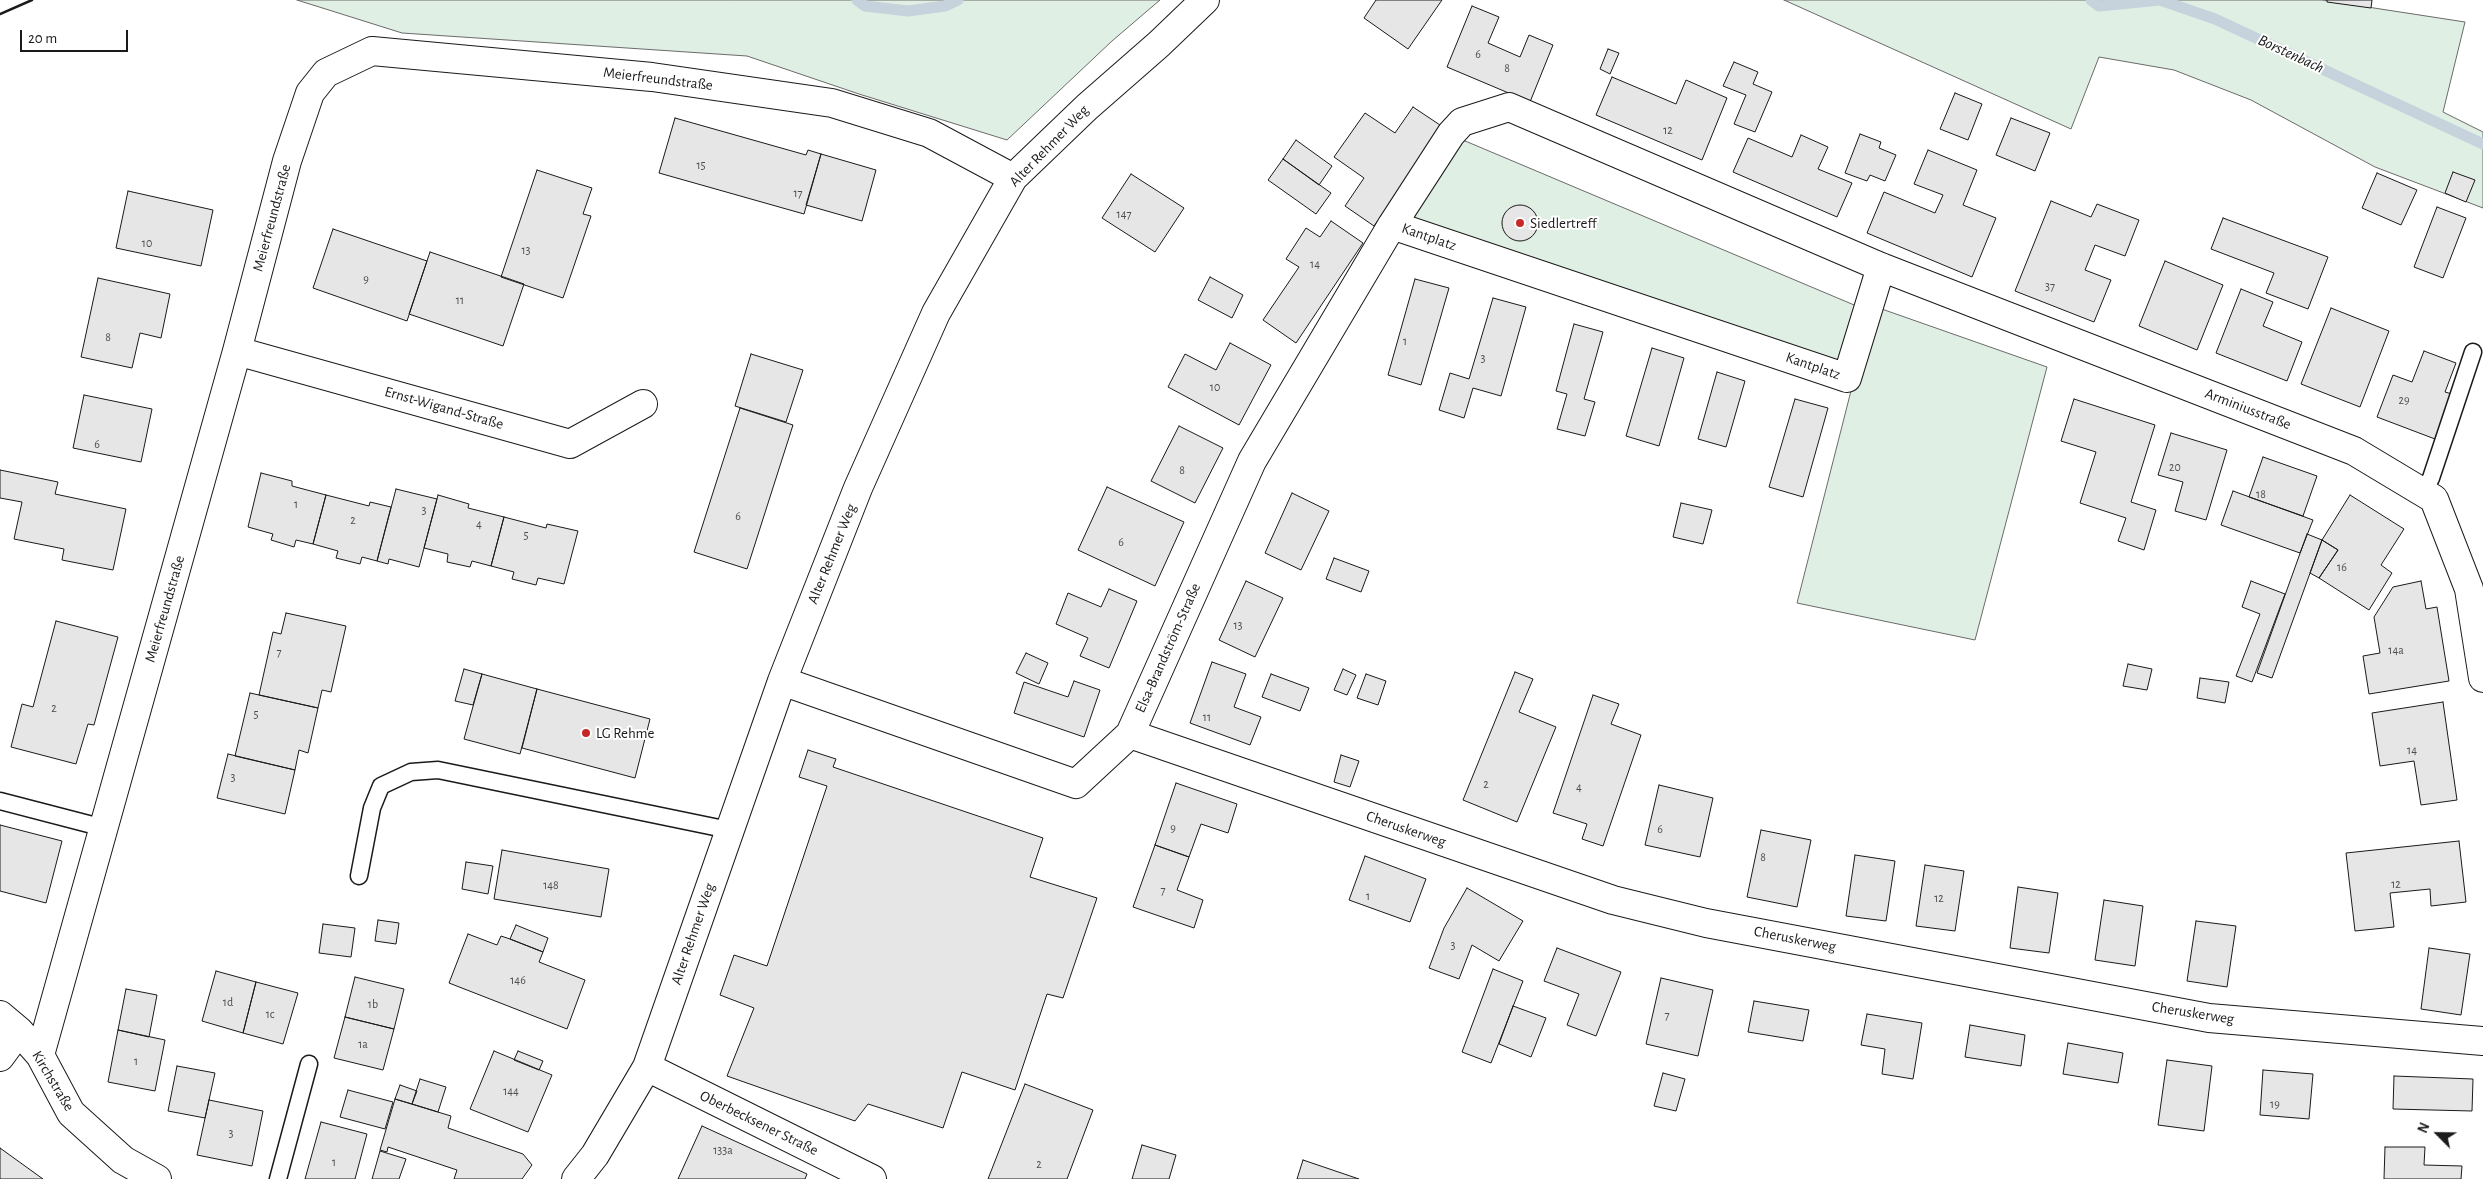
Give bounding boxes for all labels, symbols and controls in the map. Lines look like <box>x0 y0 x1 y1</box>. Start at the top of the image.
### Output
scale bar <box>22 20 130 52</box>
water label: Borstenbach <box>2255 30 2327 78</box>
text: 20 m <box>28 31 57 46</box>
house number: 6 <box>1475 47 1481 61</box>
house number: 8 <box>1504 61 1510 75</box>
street label: Meierfreundstraße <box>602 63 714 95</box>
street label: Alter Rehmer Weg <box>1006 101 1092 191</box>
house number: 12 <box>1663 123 1673 137</box>
house number: 15 <box>696 158 706 172</box>
street label: Meierfreundstraße <box>249 162 295 274</box>
house number: 17 <box>793 186 803 200</box>
house number: 147 <box>1117 207 1131 221</box>
place label: Siedlertreff <box>1530 214 1596 232</box>
marker: Siedlertreff <box>1514 217 1526 229</box>
street label: Kantplatz <box>1399 219 1459 255</box>
house number: 10 <box>142 236 152 250</box>
house number: 13 <box>521 243 531 257</box>
house number: 14 <box>1310 257 1320 271</box>
house number: 9 <box>363 272 369 286</box>
house number: 37 <box>2045 279 2055 293</box>
house number: 11 <box>456 293 464 307</box>
house number: 8 <box>105 330 111 344</box>
house number: 1 <box>1403 334 1407 348</box>
street label: Kantplatz <box>1783 348 1843 384</box>
house number: 3 <box>1481 351 1485 365</box>
house number: 10 <box>1210 380 1220 394</box>
street label: Ernst-Wigand-Straße <box>382 382 506 434</box>
street label: Arminiusstraße <box>2202 384 2294 434</box>
house number: 29 <box>2398 393 2410 407</box>
house number: 6 <box>94 437 100 451</box>
house number: 20 <box>2169 460 2181 474</box>
house number: 8 <box>1179 463 1185 477</box>
house number: 18 <box>2256 487 2266 501</box>
house number: 1 <box>294 497 298 511</box>
street label: Alter Rehmer Weg <box>804 501 860 607</box>
house number: 3 <box>422 503 426 517</box>
house number: 6 <box>735 509 741 523</box>
house number: 2 <box>350 513 356 527</box>
house number: 4 <box>476 517 482 531</box>
house number: 5 <box>523 528 529 542</box>
house number: 6 <box>1118 535 1124 549</box>
street label: Meierfreundstraße <box>141 553 189 665</box>
house number: 16 <box>2337 560 2347 574</box>
street label: Elsa-Brandström-Straße <box>1131 580 1205 716</box>
house number: 13 <box>1233 618 1243 632</box>
house number: 14a <box>2388 643 2404 657</box>
house number: 7 <box>276 645 282 659</box>
house number: 2 <box>51 701 57 715</box>
house number: 5 <box>253 707 259 721</box>
house number: 11 <box>1203 710 1211 724</box>
place label: LG Rehme <box>596 724 654 742</box>
marker: LG Rehme <box>580 727 592 739</box>
house number: 14 <box>2407 743 2417 757</box>
house number: 3 <box>231 770 235 784</box>
house number: 2 <box>1483 777 1489 791</box>
house number: 4 <box>1576 780 1582 794</box>
street label: Cheruskerweg <box>1364 807 1448 851</box>
house number: 9 <box>1170 821 1176 835</box>
house number: 6 <box>1657 822 1663 836</box>
house number: 8 <box>1760 850 1766 864</box>
house number: 12 <box>2391 877 2401 891</box>
house number: 148 <box>543 878 559 892</box>
street label: Alter Rehmer Weg <box>667 881 719 987</box>
house number: 7 <box>1160 883 1166 897</box>
house number: 1 <box>1366 889 1370 903</box>
house number: 12 <box>1934 891 1944 905</box>
street label: Cheruskerweg <box>1753 922 1837 956</box>
house number: 3 <box>1451 938 1455 952</box>
house number: 146 <box>510 973 526 987</box>
house number: 1d <box>223 995 233 1009</box>
house number: 1b <box>368 997 378 1011</box>
street label: Cheruskerweg <box>2151 998 2235 1028</box>
house number: 1c <box>266 1007 274 1021</box>
house number: 7 <box>1664 1008 1670 1022</box>
house number: 1a <box>358 1037 368 1051</box>
street label: Kirchstraße <box>28 1047 78 1115</box>
house number: 1 <box>134 1054 138 1068</box>
house number: 144 <box>503 1084 519 1098</box>
street label: Oberbecksener Straße <box>697 1087 821 1159</box>
house number: 19 <box>2270 1097 2280 1111</box>
north arrow <box>2413 1109 2463 1159</box>
text: N <box>2416 1121 2433 1135</box>
house number: 3 <box>229 1126 233 1140</box>
house number: 133a <box>713 1143 733 1157</box>
house number: 1 <box>332 1155 336 1169</box>
house number: 2 <box>1036 1157 1042 1171</box>

